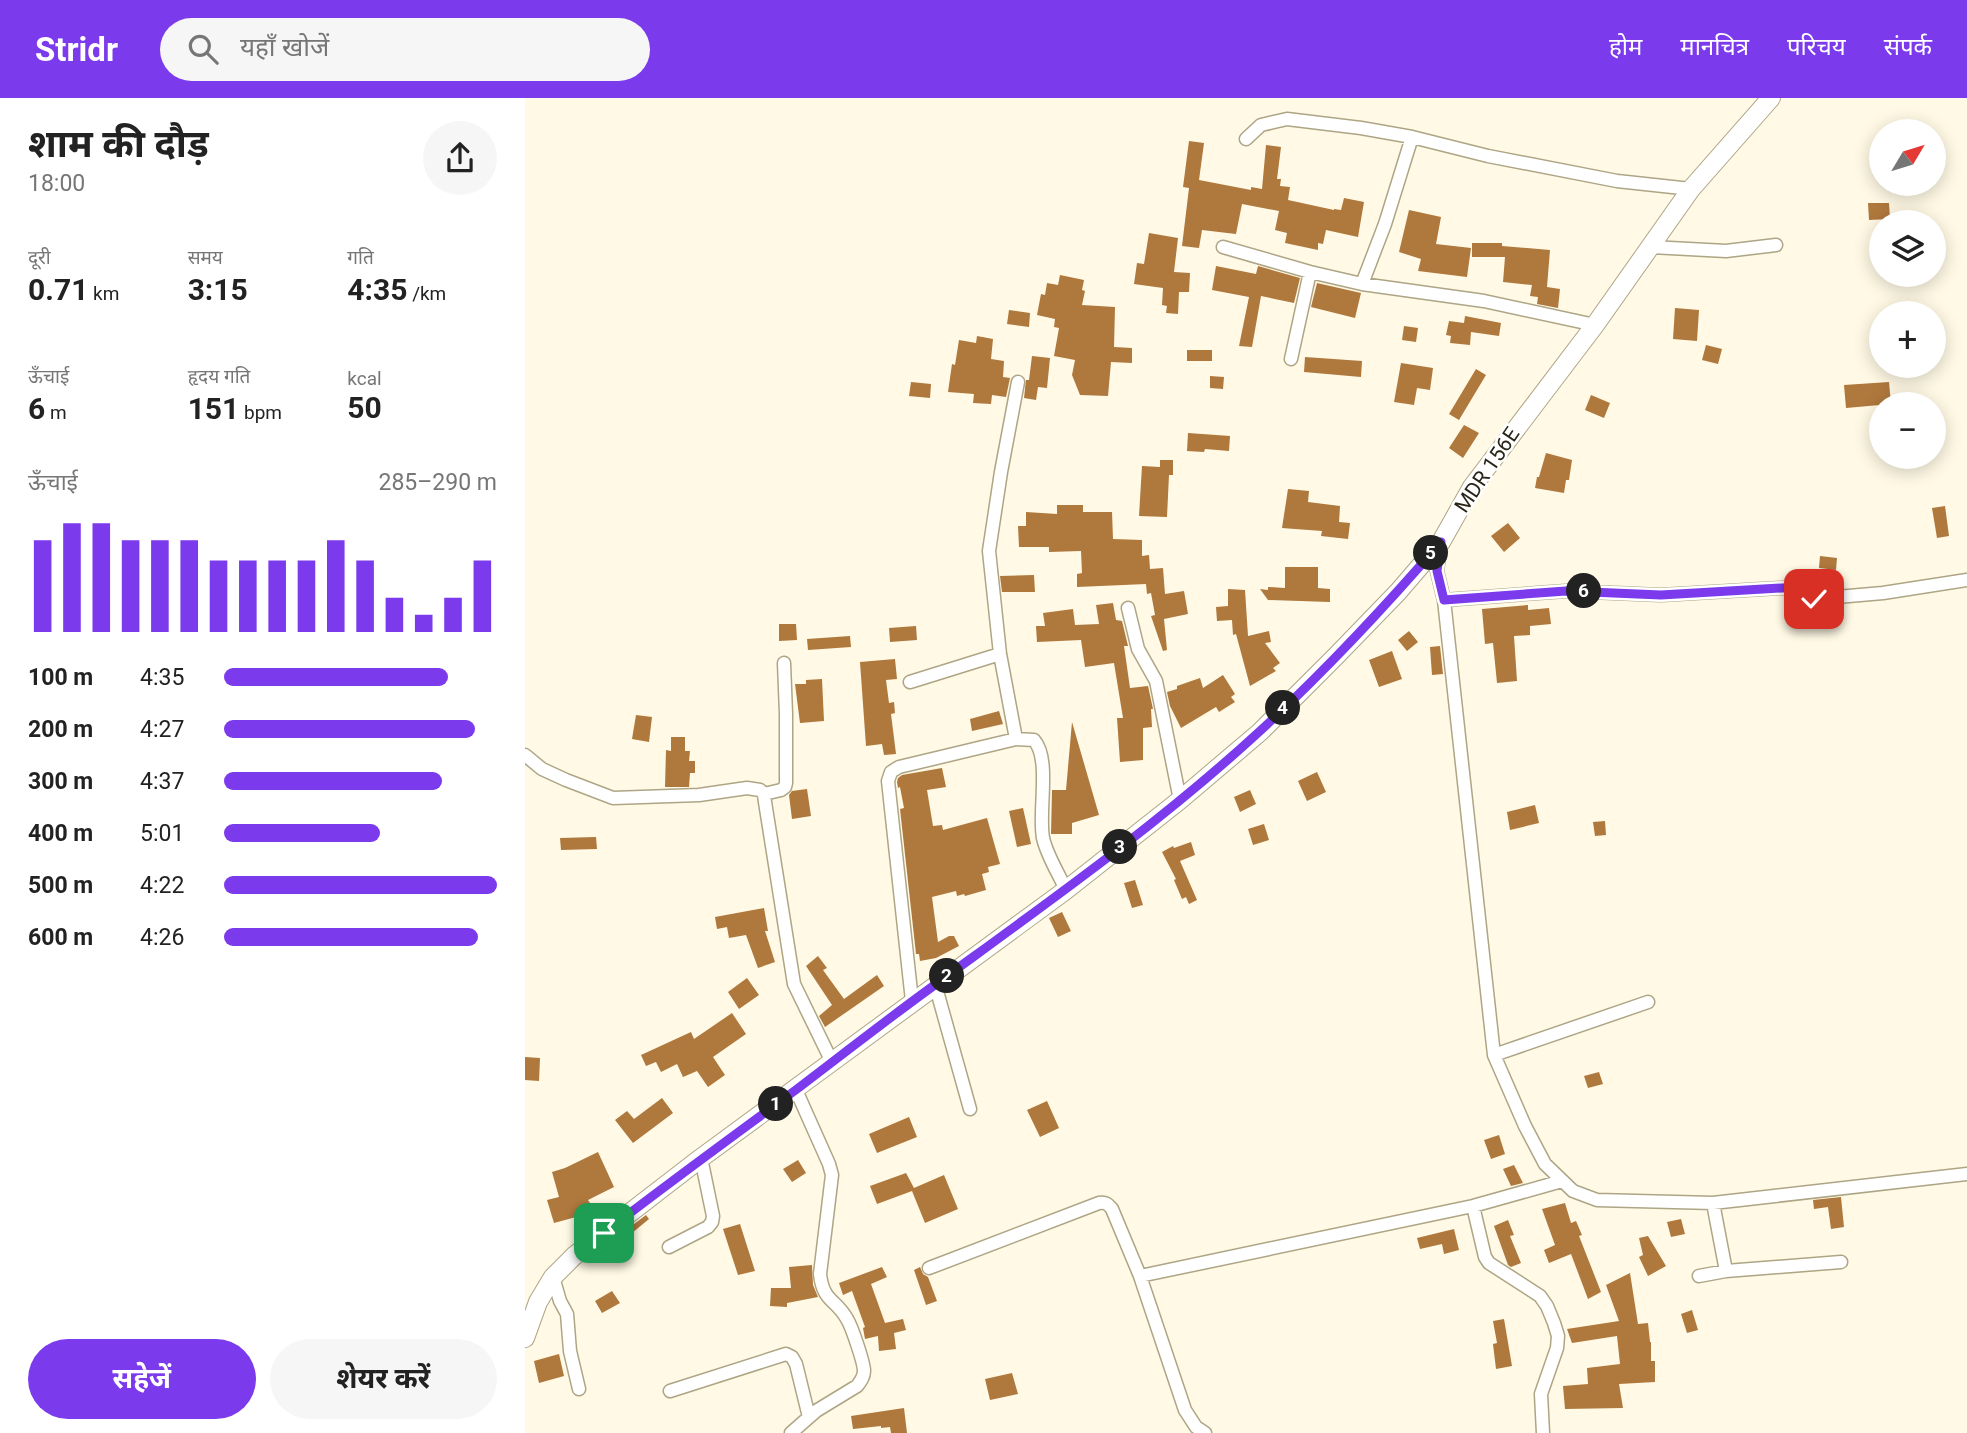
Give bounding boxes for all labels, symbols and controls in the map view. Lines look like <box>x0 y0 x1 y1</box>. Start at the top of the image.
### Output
search box <box>160 18 650 81</box>
text: Stridr <box>35 30 118 69</box>
icon: search <box>184 30 222 68</box>
text: यहाँ खोजें <box>240 32 329 62</box>
text: होम <box>1609 33 1642 61</box>
text: मानचित्र <box>1680 33 1749 61</box>
text: परिचय <box>1787 33 1846 61</box>
text: संपर्क <box>1884 33 1932 61</box>
north arrow <box>1869 119 1946 196</box>
map controls <box>1869 119 1946 469</box>
button: share <box>423 121 497 195</box>
text: शाम की दौड़ <box>28 122 209 166</box>
text: 18:00 <box>28 170 85 197</box>
button: layers <box>1869 210 1946 287</box>
text: दूरी <box>28 246 51 269</box>
text: समय <box>188 246 223 269</box>
text: गति <box>347 246 374 269</box>
text: 0.71 <box>28 272 88 307</box>
text: 3:15 <box>188 272 248 307</box>
text: 4:35 <box>347 272 407 307</box>
text: km <box>88 282 119 305</box>
text: /km <box>407 282 446 305</box>
button: + <box>1869 301 1946 378</box>
text: ऊँचाई <box>28 365 69 388</box>
text: हृदय गति <box>188 365 250 388</box>
text: kcal <box>347 367 382 390</box>
text: 50 <box>347 390 382 425</box>
text: 6 <box>28 391 45 426</box>
text: 151 <box>188 391 239 426</box>
button: − <box>1869 392 1946 469</box>
text: m <box>45 401 67 424</box>
text: bpm <box>239 401 282 424</box>
street label: MDR 156E <box>1450 423 1524 517</box>
text: ऊँचाई <box>28 469 78 496</box>
text: 285–290 m <box>378 469 497 496</box>
pin: 5 <box>1413 536 1448 570</box>
text: 5 <box>1425 541 1436 564</box>
pin <box>1784 569 1844 629</box>
pin: 6 <box>1567 574 1601 608</box>
text: 6 <box>1578 579 1589 602</box>
icon: check <box>1795 580 1833 618</box>
text: 100 m <box>28 664 93 691</box>
text: 4:35 <box>140 664 184 691</box>
pin: 4 <box>1265 690 1301 726</box>
text: 4 <box>1277 696 1288 719</box>
text: 200 m <box>28 716 93 743</box>
text: 4:27 <box>140 716 184 743</box>
text: 300 m <box>28 768 93 795</box>
text: 4:37 <box>140 768 184 795</box>
text: 400 m <box>28 820 93 847</box>
text: 5:01 <box>140 820 184 847</box>
pin: 3 <box>1103 830 1137 864</box>
text: 3 <box>1114 835 1125 858</box>
text: 500 m <box>28 872 93 899</box>
text: 4:22 <box>140 872 184 899</box>
text: 600 m <box>28 924 93 951</box>
text: 4:26 <box>140 924 184 951</box>
pin: 2 <box>929 958 965 994</box>
text: 2 <box>941 964 952 987</box>
pin: 1 <box>758 1086 793 1122</box>
text: 1 <box>770 1092 781 1115</box>
pin <box>574 1203 634 1263</box>
icon: arrive <box>585 1214 623 1252</box>
button: सहेजें <box>28 1339 256 1419</box>
button: शेयर करें <box>270 1339 497 1419</box>

